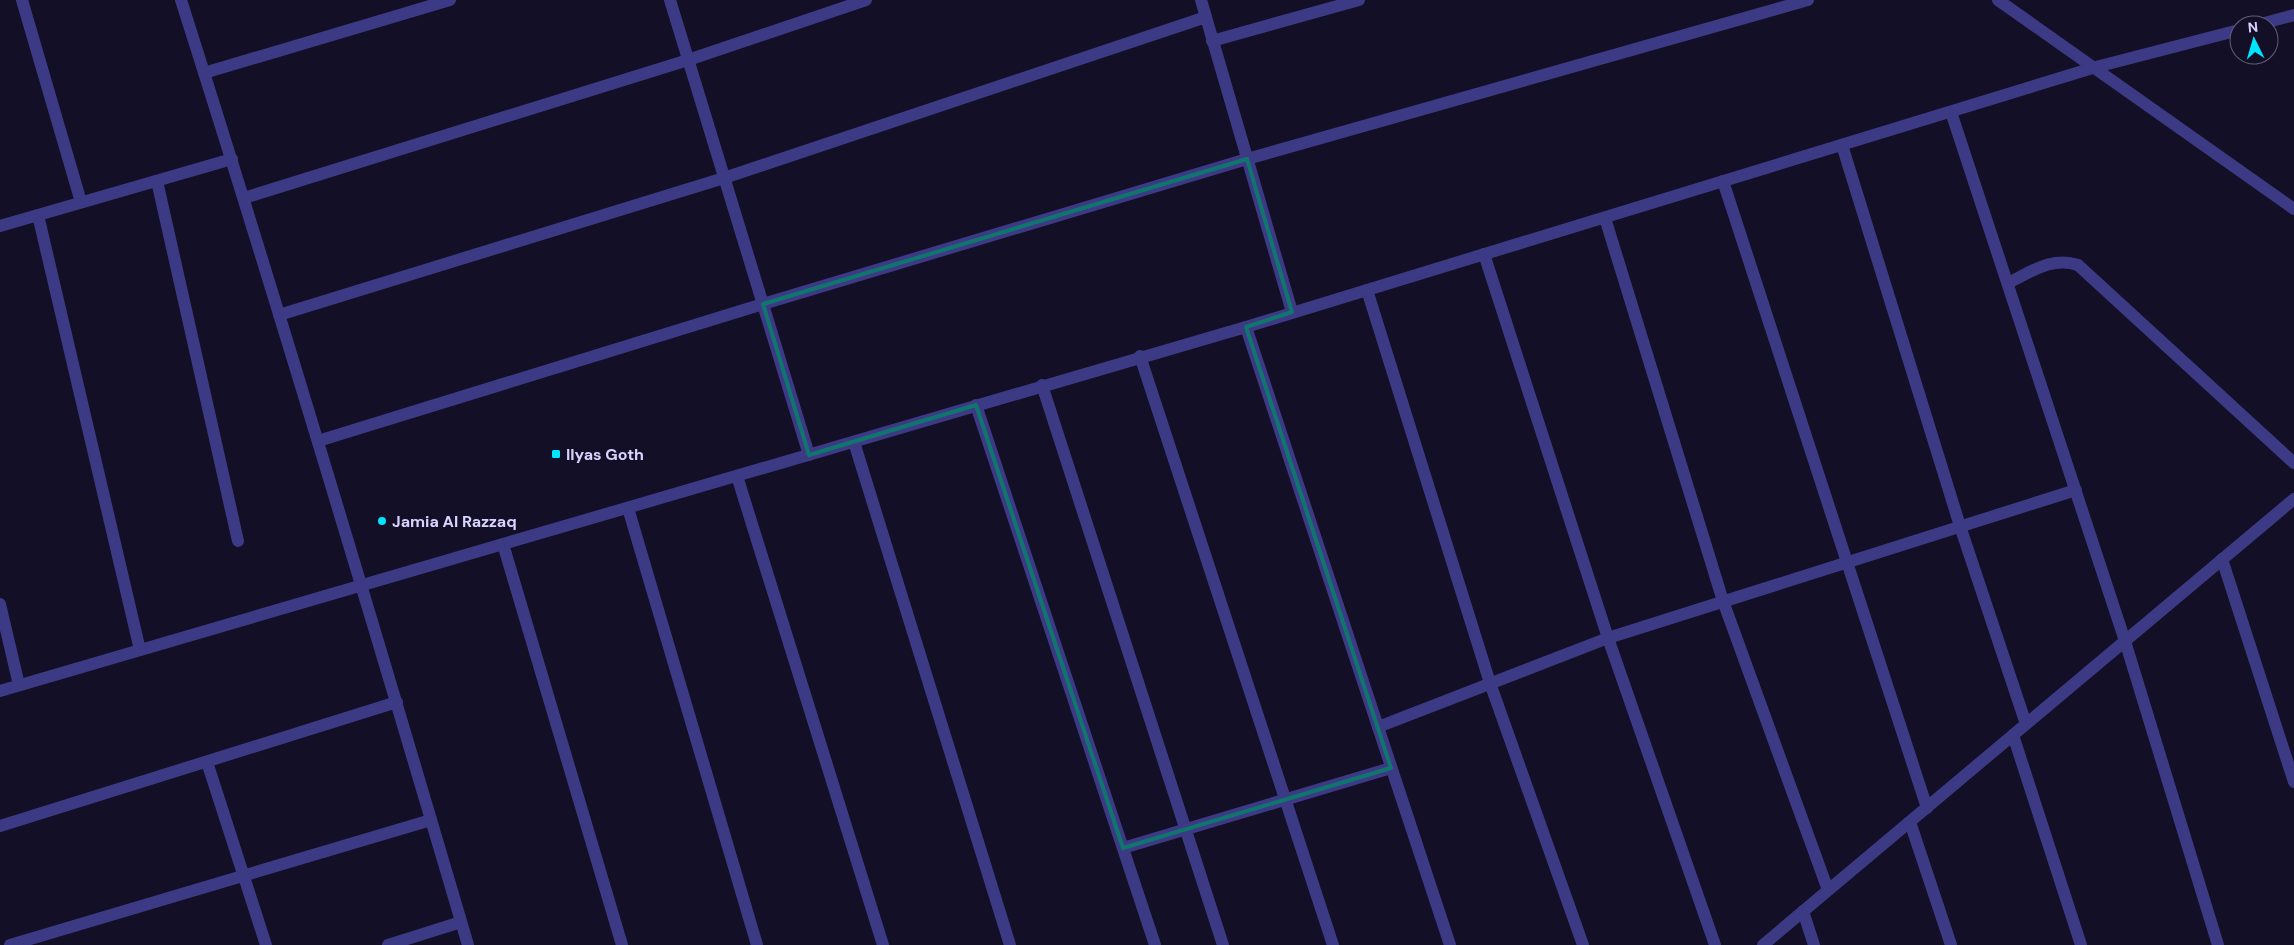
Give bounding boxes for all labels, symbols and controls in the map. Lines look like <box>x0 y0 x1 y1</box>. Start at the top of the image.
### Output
north arrow <box>2229 15 2279 65</box>
text: N <box>2247 18 2259 36</box>
place label: Ilyas Goth <box>566 444 644 465</box>
marker: Ilyas Goth <box>550 448 562 460</box>
place label: Jamia Al Razzaq <box>392 511 517 532</box>
marker: Jamia Al Razzaq <box>376 515 388 527</box>

